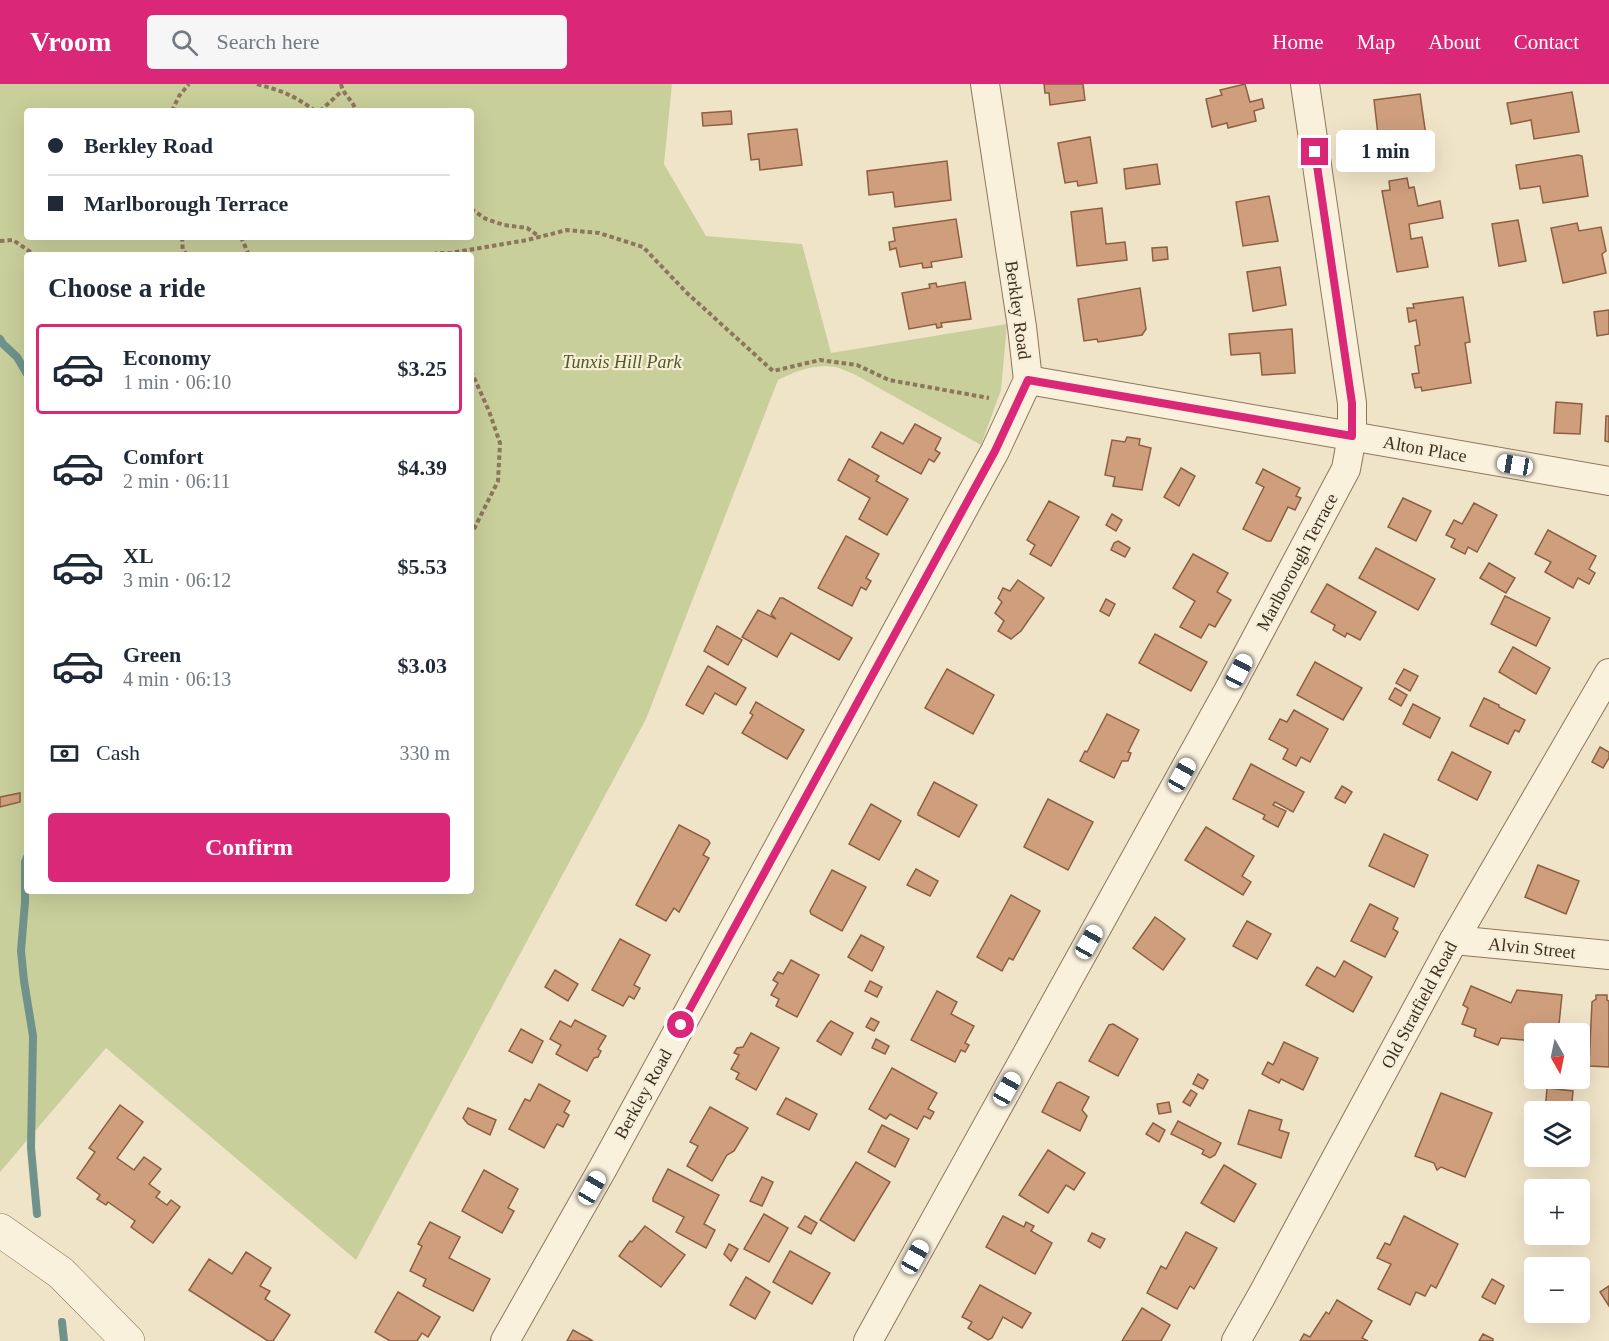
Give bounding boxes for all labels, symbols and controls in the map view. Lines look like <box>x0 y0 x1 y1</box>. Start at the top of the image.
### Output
search box <box>147 15 567 69</box>
text: Vroom <box>30 26 111 57</box>
icon: search <box>168 26 201 59</box>
text: Search here <box>216 29 320 54</box>
text: Home <box>1272 30 1324 54</box>
text: Map <box>1357 30 1395 54</box>
text: About <box>1428 30 1481 54</box>
text: Contact <box>1514 30 1579 54</box>
callout: 1 min <box>1336 131 1435 173</box>
text: Berkley Road <box>84 133 213 158</box>
route end <box>1301 138 1328 165</box>
text: 1 min <box>1361 140 1410 162</box>
text: Marlborough Terrace <box>84 191 288 216</box>
street label: Berkley Road <box>1001 259 1035 361</box>
text: Choose a ride <box>48 273 206 303</box>
icon: car <box>51 342 105 396</box>
text: Economy <box>123 345 211 370</box>
park label: Tunxis Hill Park <box>562 352 683 372</box>
text: $3.25 <box>398 356 447 381</box>
text: 1 min · 06:10 <box>123 371 231 393</box>
street label: Alton Place <box>1382 432 1468 466</box>
icon: car <box>51 441 105 495</box>
text: Comfort <box>123 444 204 469</box>
car <box>1496 453 1534 477</box>
text: $4.39 <box>398 455 447 480</box>
text: 2 min · 06:11 <box>123 470 231 492</box>
street label: Marlborough Terrace <box>1252 490 1342 634</box>
icon: car <box>51 540 105 594</box>
text: XL <box>123 543 154 568</box>
text: $5.53 <box>398 554 447 579</box>
text: 3 min · 06:12 <box>123 569 231 591</box>
icon: car <box>51 639 105 693</box>
text: Green <box>123 642 181 667</box>
car <box>1223 651 1255 691</box>
text: $3.03 <box>398 653 447 678</box>
text: 4 min · 06:13 <box>123 668 231 690</box>
icon: cash <box>48 737 81 770</box>
text: Cash <box>96 740 140 765</box>
text: 330 m <box>399 742 450 764</box>
car <box>1165 755 1199 795</box>
button: Confirm <box>48 813 450 882</box>
car <box>1072 922 1106 962</box>
street label: Alvin Street <box>1487 933 1577 963</box>
street label: Old Stratfield Road <box>1377 938 1461 1072</box>
route start <box>667 1011 694 1038</box>
north arrow <box>1524 1023 1590 1089</box>
map controls <box>1524 1023 1590 1323</box>
street label: Berkley Road <box>610 1046 676 1142</box>
car <box>990 1069 1024 1109</box>
button: layers <box>1524 1101 1590 1167</box>
car <box>575 1168 609 1208</box>
button: + <box>1524 1179 1590 1245</box>
car <box>898 1237 932 1277</box>
button: − <box>1524 1257 1590 1323</box>

